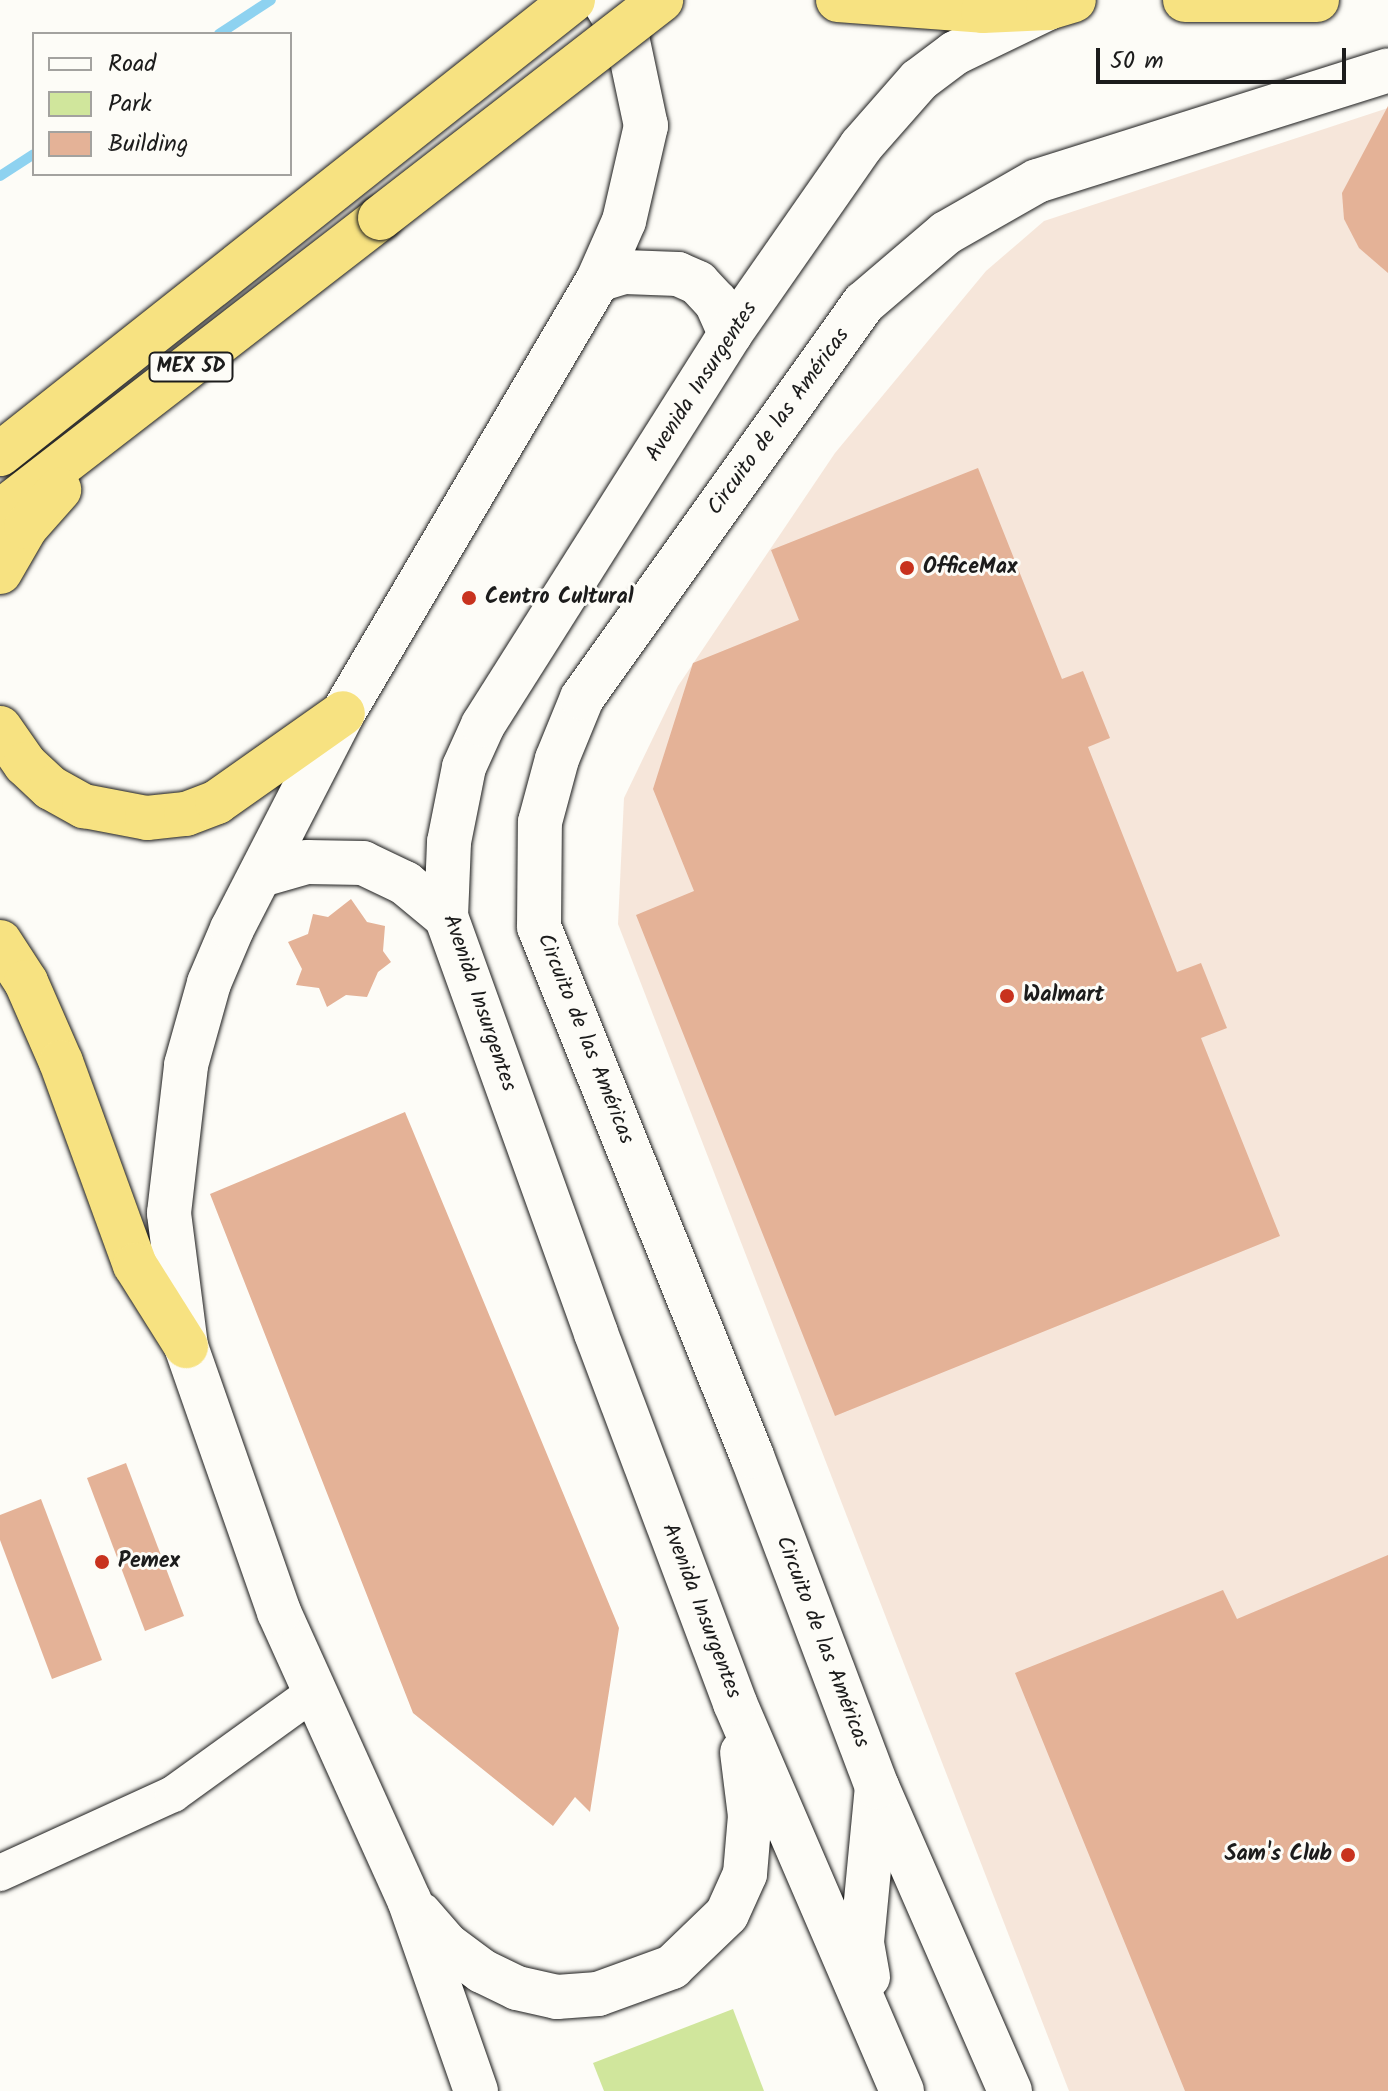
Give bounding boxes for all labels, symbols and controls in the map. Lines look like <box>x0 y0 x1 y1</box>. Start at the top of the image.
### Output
legend <box>32 32 292 176</box>
scale bar <box>1100 32 1350 82</box>
text: 50 m <box>1110 42 1164 81</box>
text: Road <box>108 45 156 84</box>
text: Park <box>108 85 152 124</box>
text: Building <box>108 125 188 164</box>
street label: Avenida Insurgentes <box>640 297 764 467</box>
street label: Circuito de las Américas <box>702 323 856 521</box>
road number: MEX 5D <box>147 351 235 383</box>
place label: OfficeMax <box>923 555 1017 581</box>
marker: OfficeMax <box>898 559 916 577</box>
place label: Centro Cultural <box>485 585 634 611</box>
marker: Centro Cultural <box>460 589 478 607</box>
street label: Avenida Insurgentes <box>436 911 522 1095</box>
street label: Circuito de las Américas <box>531 930 639 1148</box>
place label: Walmart <box>1023 983 1104 1009</box>
marker: Walmart <box>998 987 1016 1005</box>
street label: Avenida Insurgentes <box>655 1520 747 1702</box>
street label: Circuito de las Américas <box>769 1532 875 1752</box>
place label: Pemex <box>118 1549 180 1575</box>
marker: Pemex <box>93 1553 111 1571</box>
place label: Sam's Club <box>1224 1842 1332 1868</box>
marker: Sam's Club <box>1339 1846 1357 1864</box>

